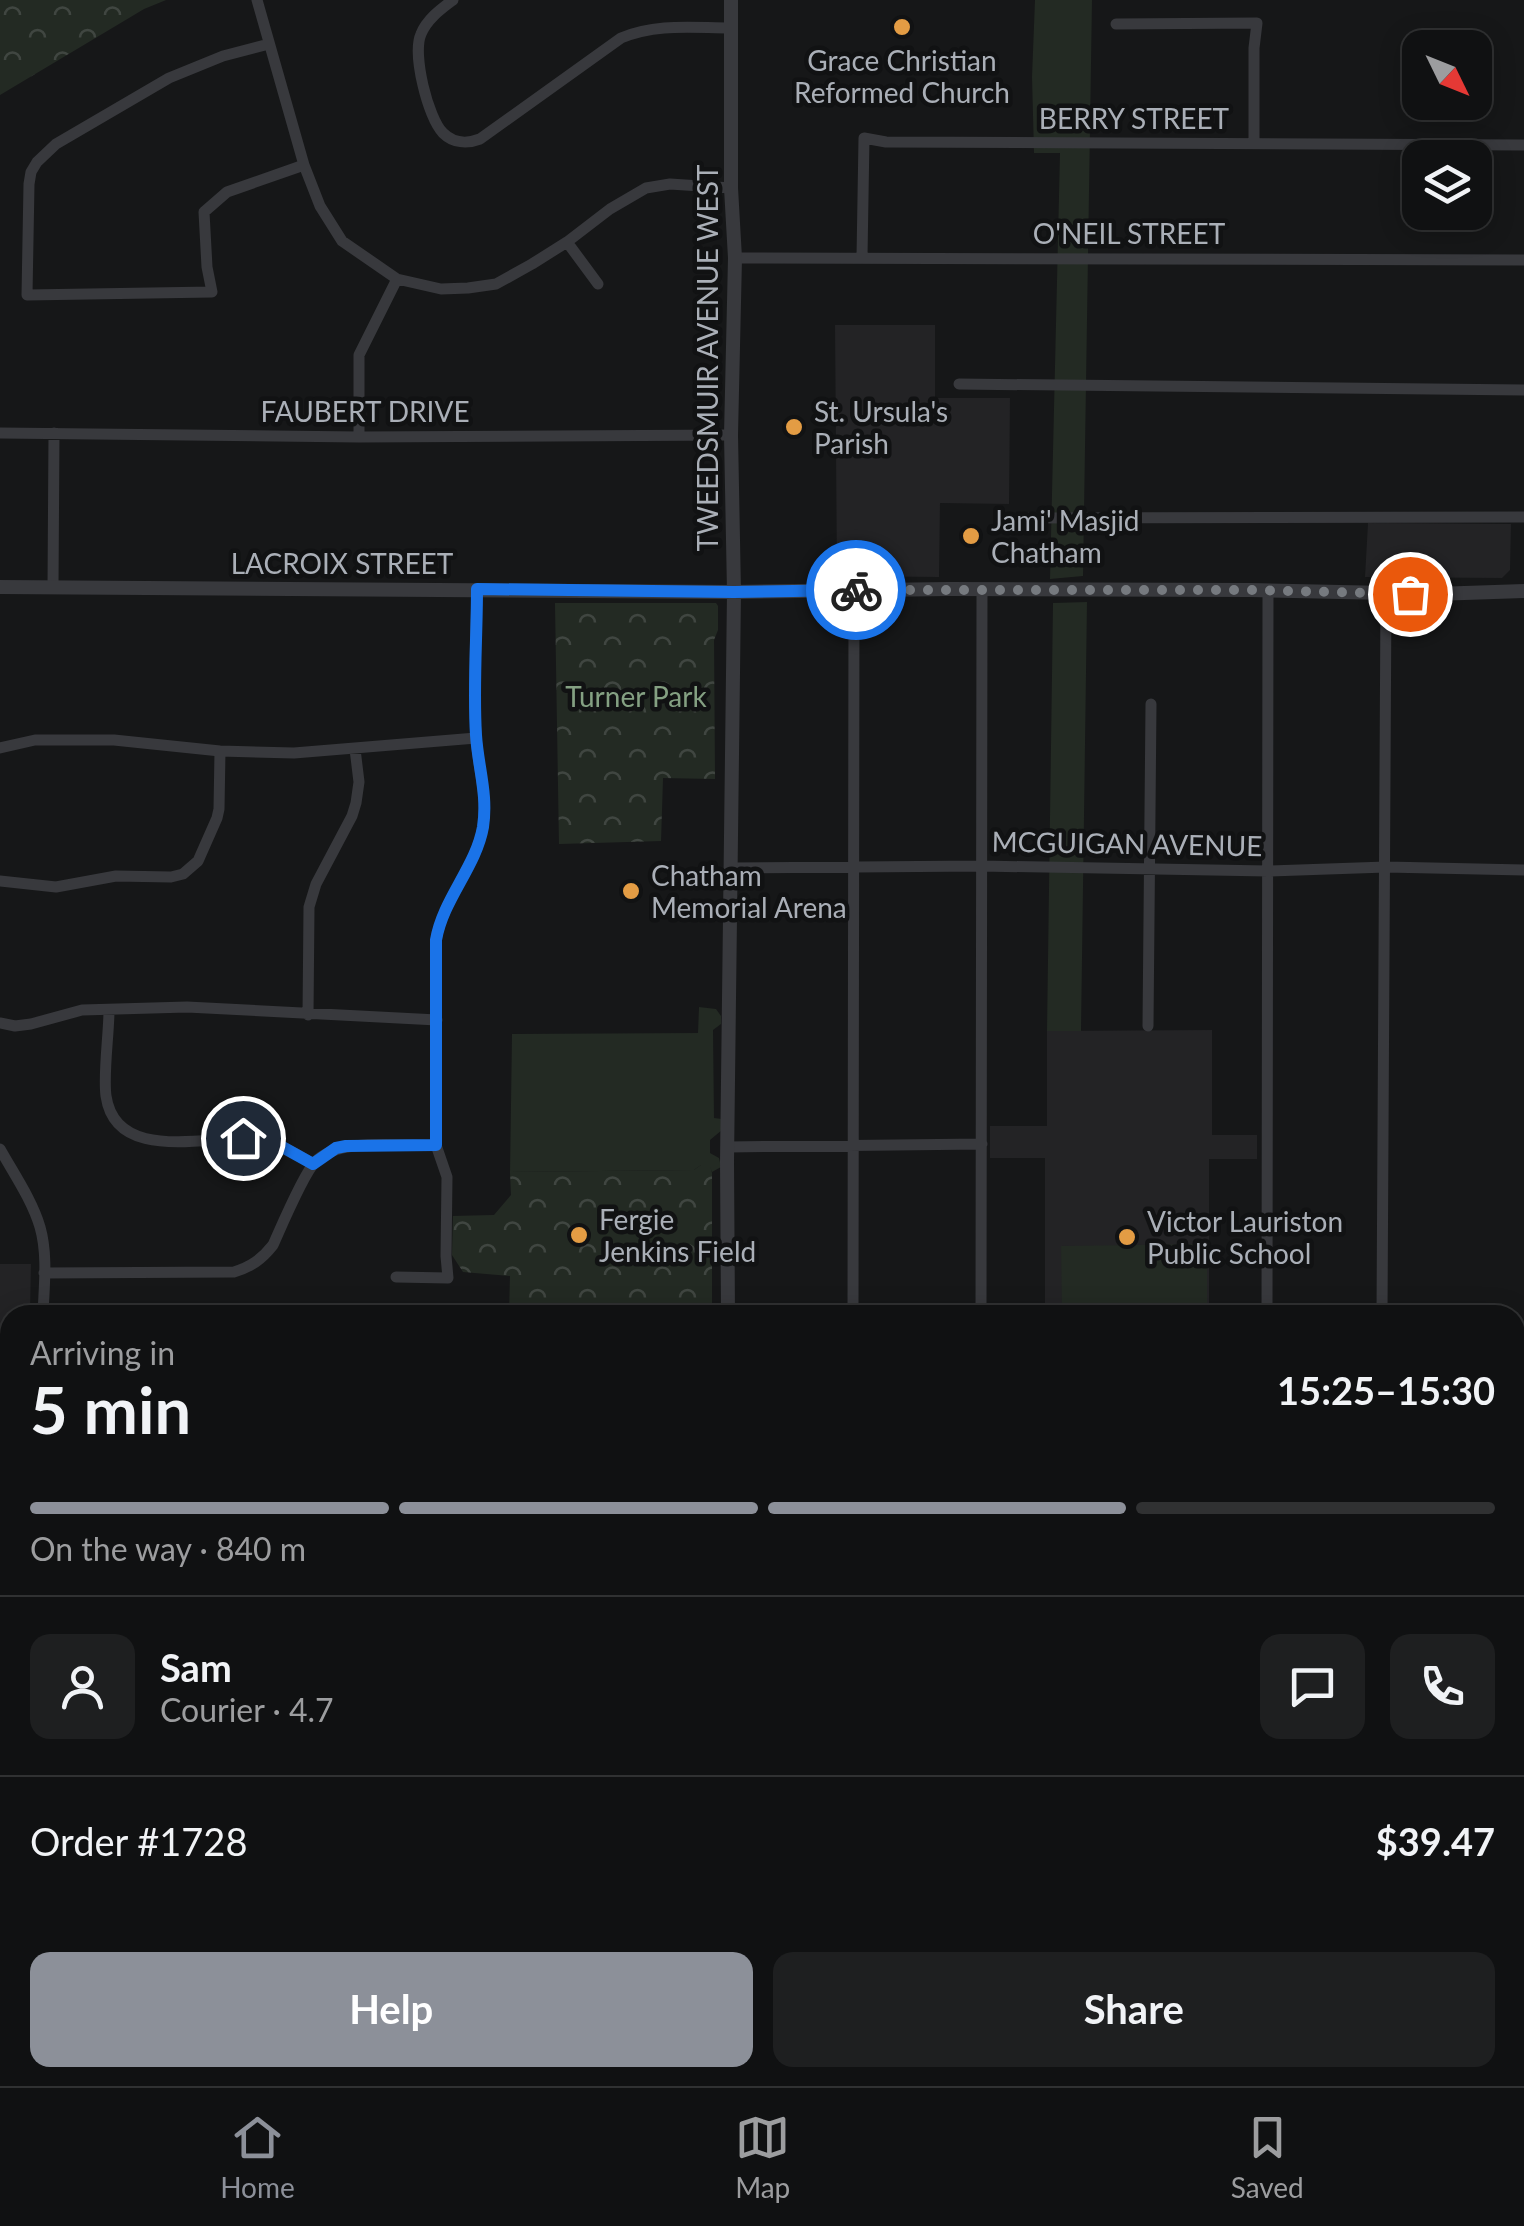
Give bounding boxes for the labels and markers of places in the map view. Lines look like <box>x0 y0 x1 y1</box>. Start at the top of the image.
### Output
marker: Grace Christian Reformed Church <box>891 16 913 38</box>
place label: Grace Christian Reformed Church <box>794 43 1010 109</box>
place label: St. Ursula's Parish <box>814 394 948 460</box>
marker: St. Ursula's Parish <box>783 416 805 438</box>
place label: Jami' Masjid Chatham <box>991 503 1140 569</box>
marker: Jami' Masjid Chatham <box>960 525 982 547</box>
pin <box>1368 552 1453 637</box>
place label: Chatham Memorial Arena <box>651 858 847 924</box>
marker: Chatham Memorial Arena <box>620 880 642 902</box>
pin <box>201 1096 286 1181</box>
place label: Fergie Jenkins Field <box>599 1202 756 1268</box>
place label: Victor Lauriston Public School <box>1147 1204 1343 1270</box>
marker: Fergie Jenkins Field <box>568 1224 590 1246</box>
marker: Victor Lauriston Public School <box>1116 1226 1138 1248</box>

